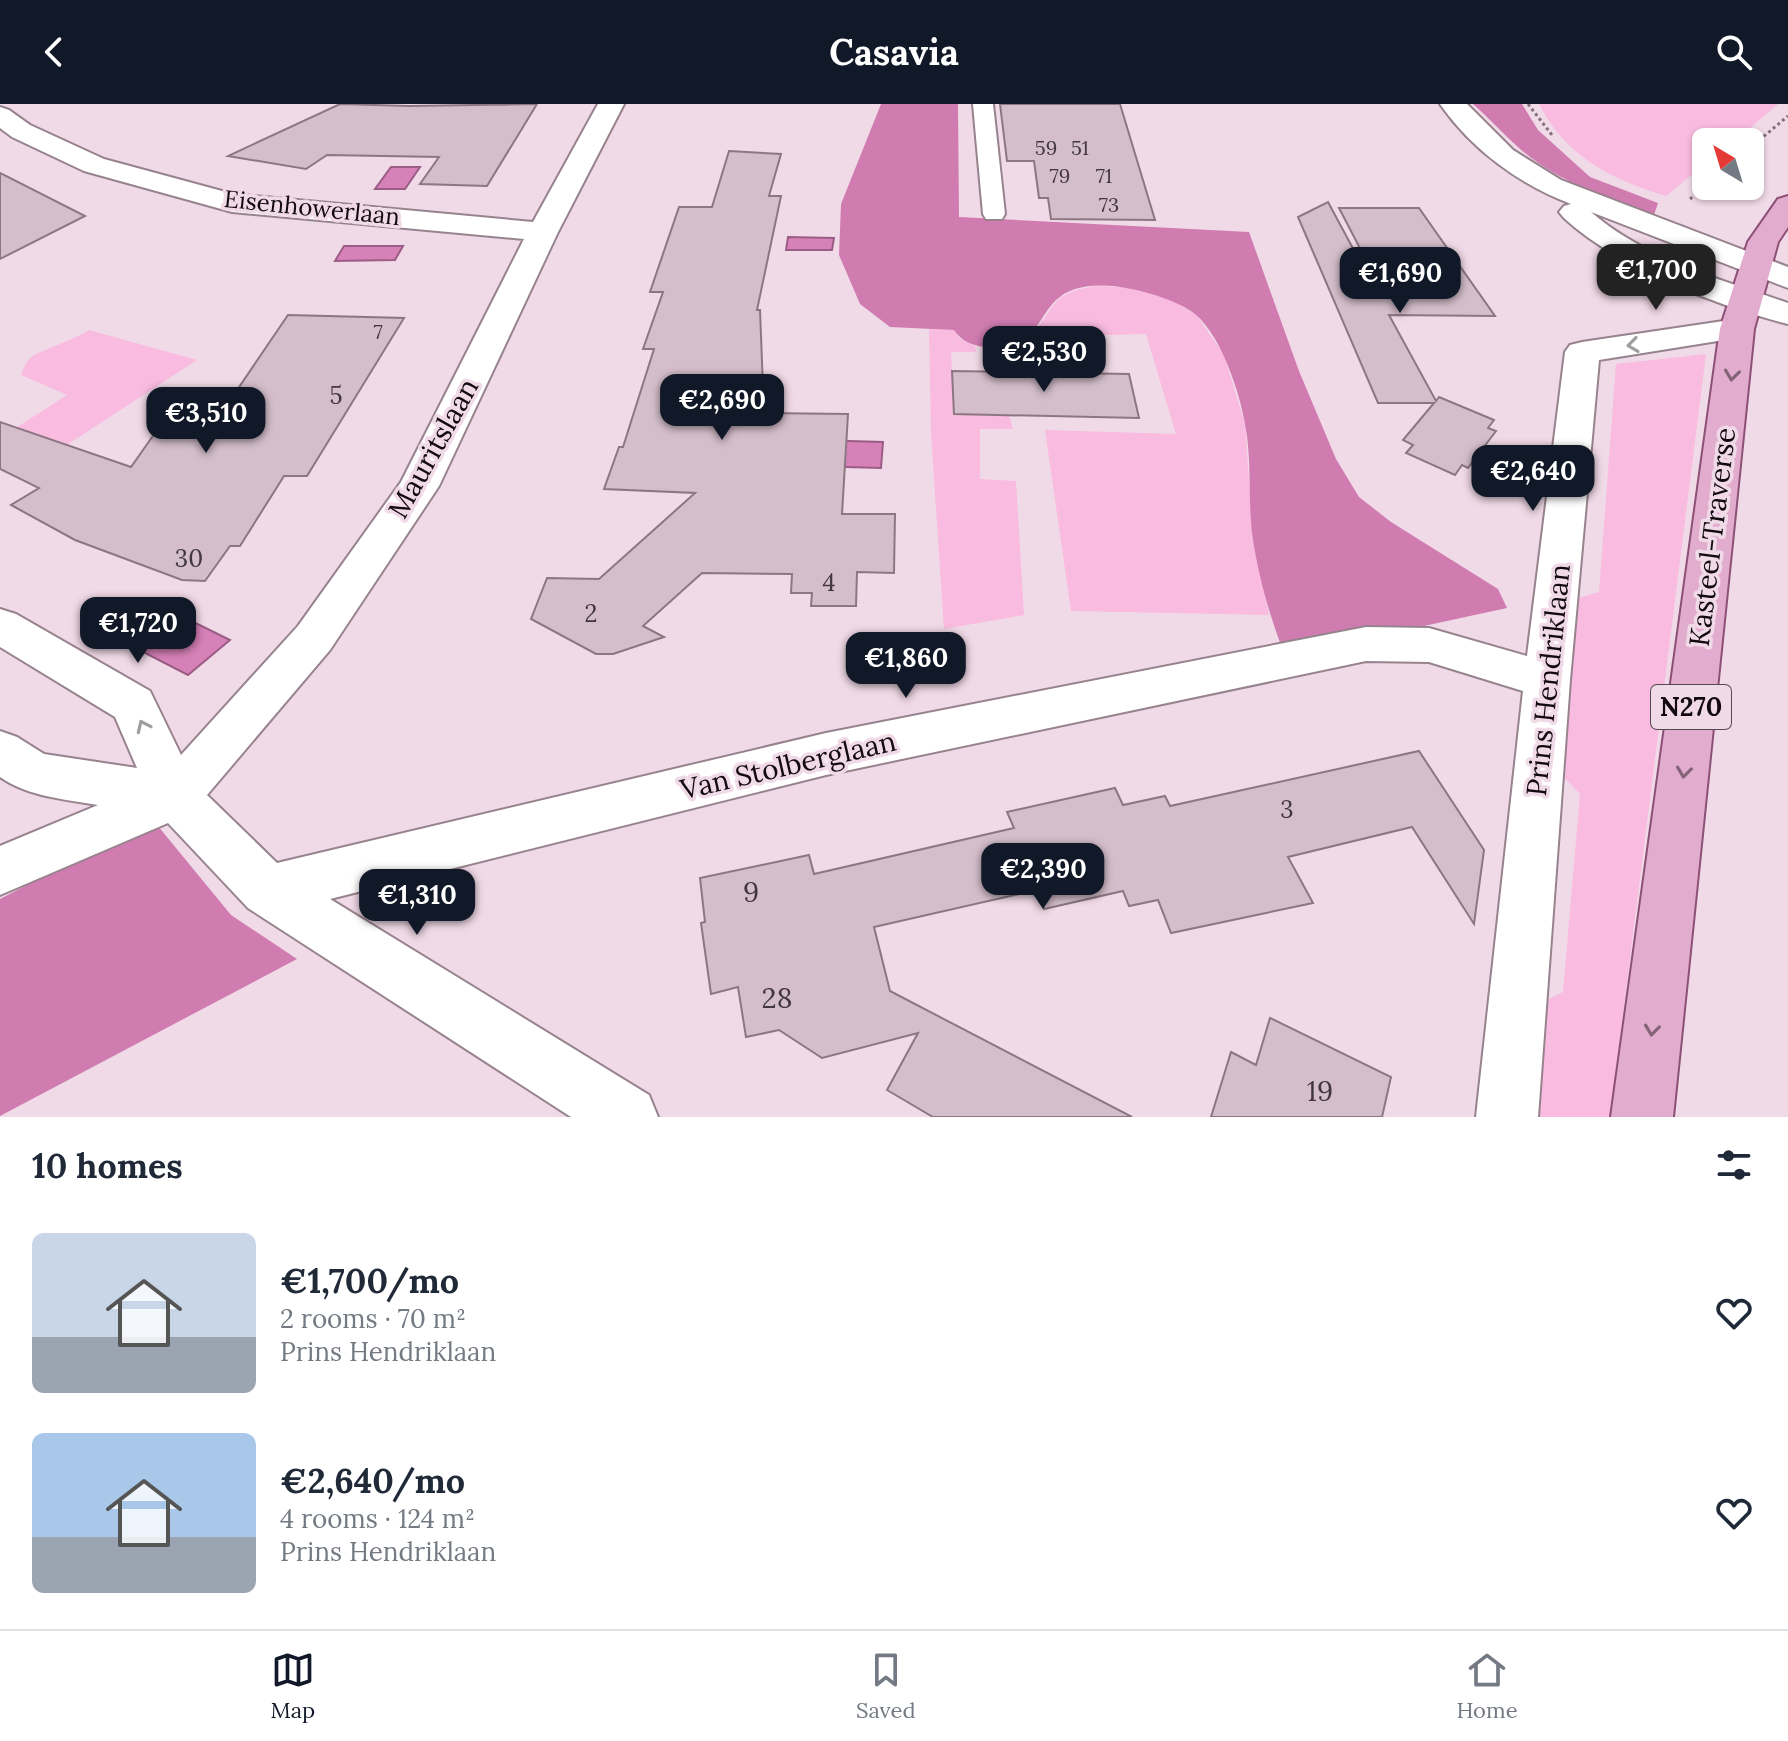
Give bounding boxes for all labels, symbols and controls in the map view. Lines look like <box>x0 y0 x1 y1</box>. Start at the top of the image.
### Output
text: Casavia <box>829 29 959 75</box>
icon: back <box>32 30 76 74</box>
icon: search <box>1712 30 1756 74</box>
north arrow <box>1692 128 1764 200</box>
map controls <box>1692 128 1764 200</box>
house number: 59 <box>1035 135 1057 160</box>
house number: 51 <box>1071 135 1089 160</box>
house number: 79 <box>1050 163 1070 188</box>
house number: 71 <box>1096 163 1112 188</box>
street label: Eisenhowerlaan <box>223 183 402 232</box>
house number: 73 <box>1099 192 1119 217</box>
pin: €1,700 <box>1591 244 1721 312</box>
pin: €1,690 <box>1335 247 1465 315</box>
text: €1,700 <box>1615 253 1697 286</box>
text: €1,690 <box>1358 256 1442 289</box>
house number: 7 <box>373 319 383 344</box>
pin: €2,530 <box>979 326 1109 394</box>
text: €2,530 <box>1001 335 1087 368</box>
one-way arrow <box>1626 336 1639 353</box>
one-way arrow <box>1724 368 1741 382</box>
street label: Mauritslaan <box>380 372 486 524</box>
pin: €2,690 <box>657 374 787 442</box>
house number: 5 <box>329 380 343 411</box>
text: €2,690 <box>678 383 766 416</box>
pin: €3,510 <box>141 387 271 455</box>
text: €3,510 <box>164 396 248 429</box>
street label: Kasteel-Traverse <box>1681 426 1743 648</box>
pin: €2,640 <box>1468 445 1598 513</box>
text: €2,640 <box>1489 454 1577 487</box>
house number: 30 <box>175 543 203 574</box>
street label: Prins Hendriklaan <box>1518 562 1578 798</box>
house number: 4 <box>822 567 836 598</box>
pin: €1,720 <box>73 597 203 665</box>
house number: 2 <box>585 598 597 629</box>
text: €1,720 <box>98 606 178 639</box>
pin: €1,860 <box>841 632 971 700</box>
text: €1,860 <box>864 641 948 674</box>
road number: N270 <box>1651 685 1731 729</box>
one-way arrow <box>136 719 152 734</box>
street label: Van Stolberglaan <box>676 723 899 808</box>
one-way arrow <box>1675 766 1692 779</box>
house number: 3 <box>1280 794 1294 825</box>
pin: €2,390 <box>978 843 1108 911</box>
text: €2,390 <box>999 852 1087 885</box>
pin: €1,310 <box>352 869 482 937</box>
house number: 9 <box>743 874 759 910</box>
text: €1,310 <box>377 878 457 911</box>
house number: 28 <box>762 980 792 1016</box>
one-way arrow <box>1644 1024 1661 1037</box>
house number: 19 <box>1307 1073 1333 1109</box>
icon: filters <box>1712 1143 1756 1187</box>
text: 10 homes <box>32 1144 183 1187</box>
text: €1,700/mo <box>280 1259 459 1302</box>
icon: home <box>96 1265 192 1361</box>
icon: heart <box>1712 1291 1756 1335</box>
text: 2 rooms · 70 m² <box>280 1302 466 1335</box>
text: Prins Hendriklaan <box>280 1335 496 1368</box>
text: €2,640/mo <box>280 1459 465 1502</box>
icon: home <box>96 1465 192 1561</box>
icon: heart <box>1712 1491 1756 1535</box>
text: 4 rooms · 124 m² <box>280 1502 475 1535</box>
text: Prins Hendriklaan <box>280 1535 496 1568</box>
tab: Map <box>270 1648 315 1724</box>
tab: Saved <box>856 1648 916 1724</box>
tab: Home <box>1456 1648 1518 1724</box>

